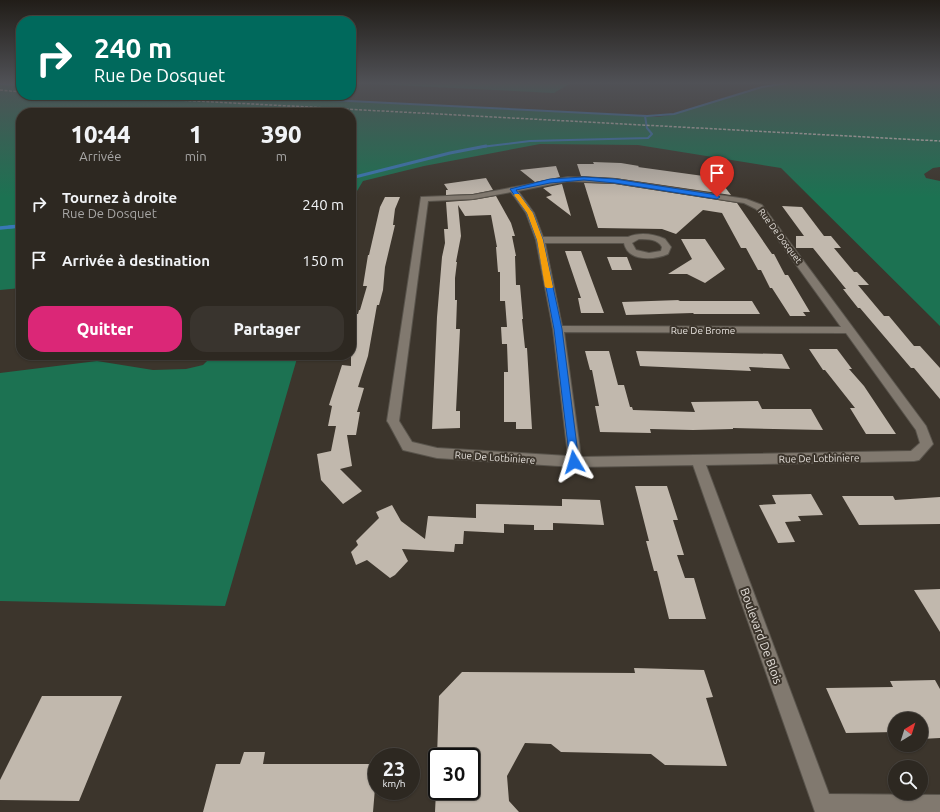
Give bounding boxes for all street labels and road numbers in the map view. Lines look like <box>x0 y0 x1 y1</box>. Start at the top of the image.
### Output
street label: Rue De Dosquet <box>756 207 804 266</box>
street label: Rue De Brome <box>671 325 735 336</box>
street label: Rue De Lotbiniere <box>454 449 536 466</box>
street label: Rue De Lotbiniere <box>779 452 859 465</box>
street label: Boulevard De Blois <box>738 586 785 686</box>

